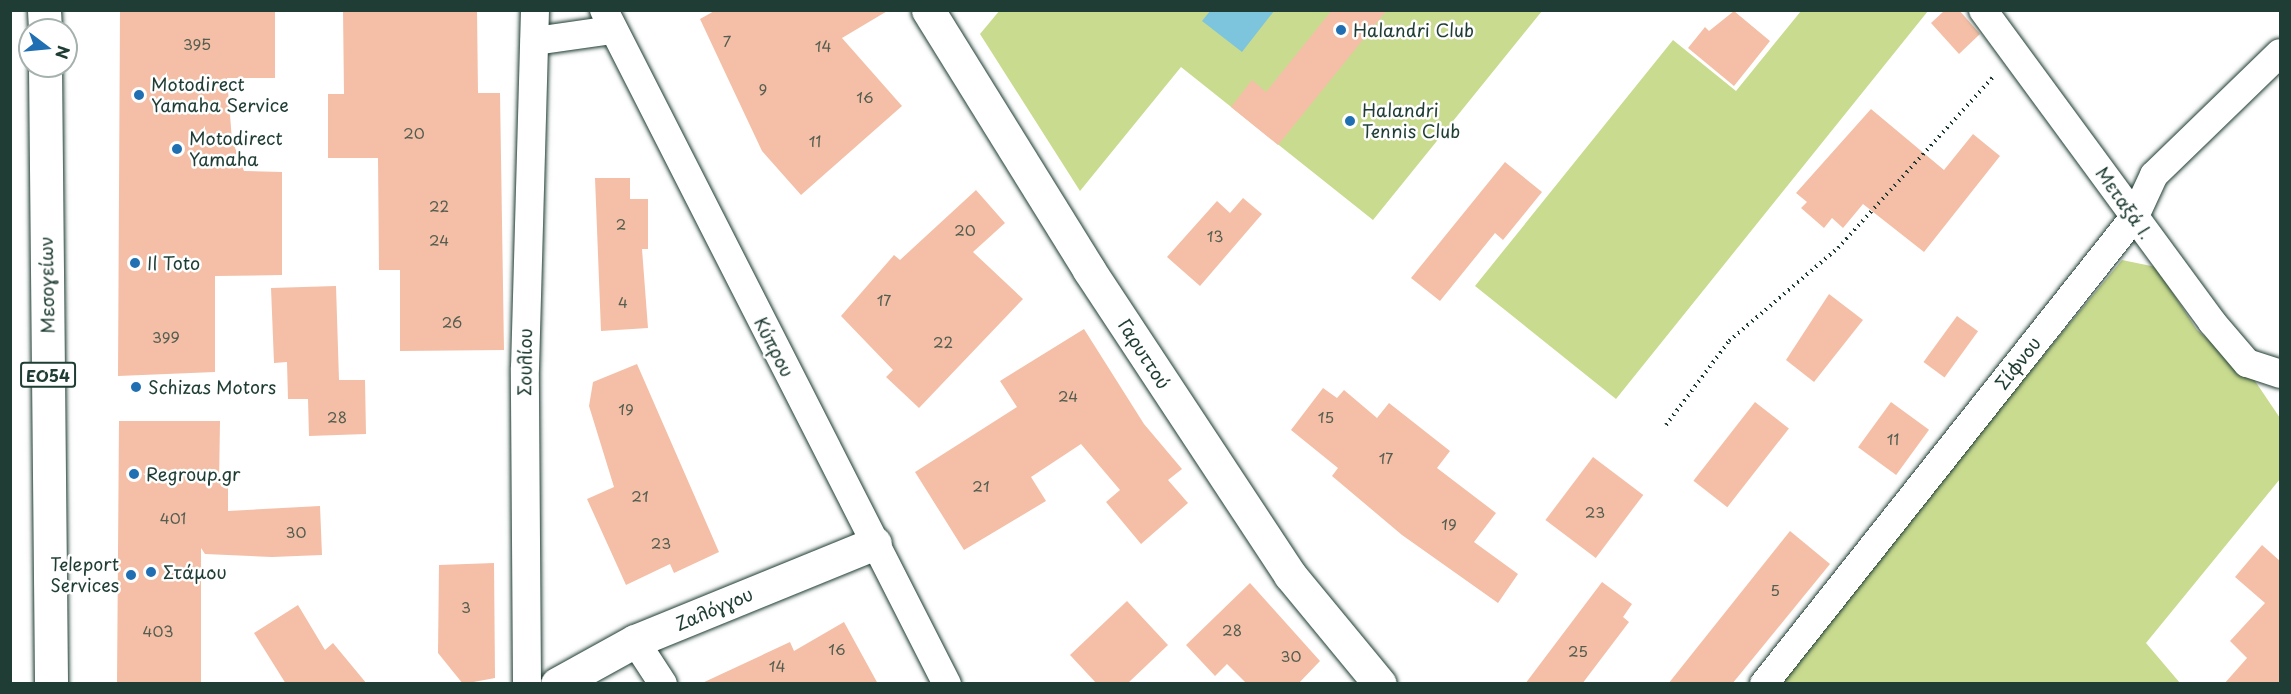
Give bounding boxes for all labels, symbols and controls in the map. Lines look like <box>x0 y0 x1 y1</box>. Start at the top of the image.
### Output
north arrow <box>18 18 78 78</box>
place label: Halandri Club <box>1353 19 1474 41</box>
marker: Halandri Club <box>1334 23 1348 37</box>
house number: 7 <box>723 32 731 50</box>
house number: 395 <box>183 35 211 53</box>
house number: 14 <box>815 37 831 55</box>
text: N <box>50 43 77 62</box>
place label: Motodirect Yamaha Service <box>151 74 287 116</box>
house number: 9 <box>759 80 767 98</box>
marker: Motodirect Yamaha Service <box>132 88 146 102</box>
house number: 16 <box>856 88 874 106</box>
place label: Halandri Tennis Club <box>1362 100 1460 142</box>
marker: Halandri Tennis Club <box>1343 114 1357 128</box>
house number: 20 <box>403 124 425 142</box>
place label: Motodirect Yamaha <box>189 128 283 170</box>
house number: 11 <box>809 132 821 150</box>
marker: Motodirect Yamaha <box>170 142 184 156</box>
street label: Μεταξά Ι. <box>2091 163 2157 243</box>
house number: 22 <box>429 197 449 215</box>
house number: 2 <box>616 215 626 233</box>
house number: 20 <box>954 221 976 239</box>
house number: 13 <box>1207 227 1223 245</box>
house number: 24 <box>429 231 449 249</box>
street label: Μεσογείων <box>35 236 59 334</box>
place label: Il Toto <box>147 252 201 274</box>
marker: Il Toto <box>128 256 142 270</box>
house number: 17 <box>877 291 891 309</box>
house number: 4 <box>618 293 628 311</box>
house number: 26 <box>442 313 462 331</box>
street label: Κύπρου <box>750 313 798 381</box>
street label: Γαρυττού <box>1113 315 1175 393</box>
house number: 399 <box>152 328 180 346</box>
street label: Σουλίου <box>514 328 536 396</box>
street label: Σίφνου <box>1991 332 2045 394</box>
house number: 22 <box>933 333 953 351</box>
road number: ΕΟ54 <box>20 362 76 388</box>
place label: Schizas Motors <box>148 376 277 398</box>
marker: Schizas Motors <box>129 380 143 394</box>
house number: 24 <box>1058 387 1078 405</box>
house number: 19 <box>618 400 634 418</box>
house number: 28 <box>327 408 347 426</box>
house number: 15 <box>1318 408 1334 426</box>
house number: 11 <box>1887 430 1899 448</box>
house number: 17 <box>1379 449 1393 467</box>
place label: Regroup.gr <box>146 463 240 485</box>
marker: Regroup.gr <box>127 467 141 481</box>
house number: 21 <box>972 477 990 495</box>
house number: 21 <box>631 487 649 505</box>
house number: 23 <box>1585 503 1605 521</box>
house number: 401 <box>160 509 186 527</box>
house number: 19 <box>1441 515 1457 533</box>
house number: 30 <box>286 523 306 541</box>
house number: 23 <box>651 534 671 552</box>
place label: Teleport Services <box>50 554 119 596</box>
place label: Στάμου <box>163 561 227 583</box>
marker: Στάμου <box>144 565 158 579</box>
marker: Teleport Services <box>124 568 138 582</box>
house number: 5 <box>1770 581 1780 599</box>
street label: Ζαλόγγου <box>672 583 756 635</box>
house number: 3 <box>461 598 471 616</box>
house number: 28 <box>1222 621 1242 639</box>
house number: 403 <box>143 622 173 640</box>
house number: 16 <box>828 640 846 658</box>
house number: 25 <box>1568 642 1588 660</box>
house number: 30 <box>1281 647 1301 665</box>
house number: 14 <box>769 657 785 675</box>

